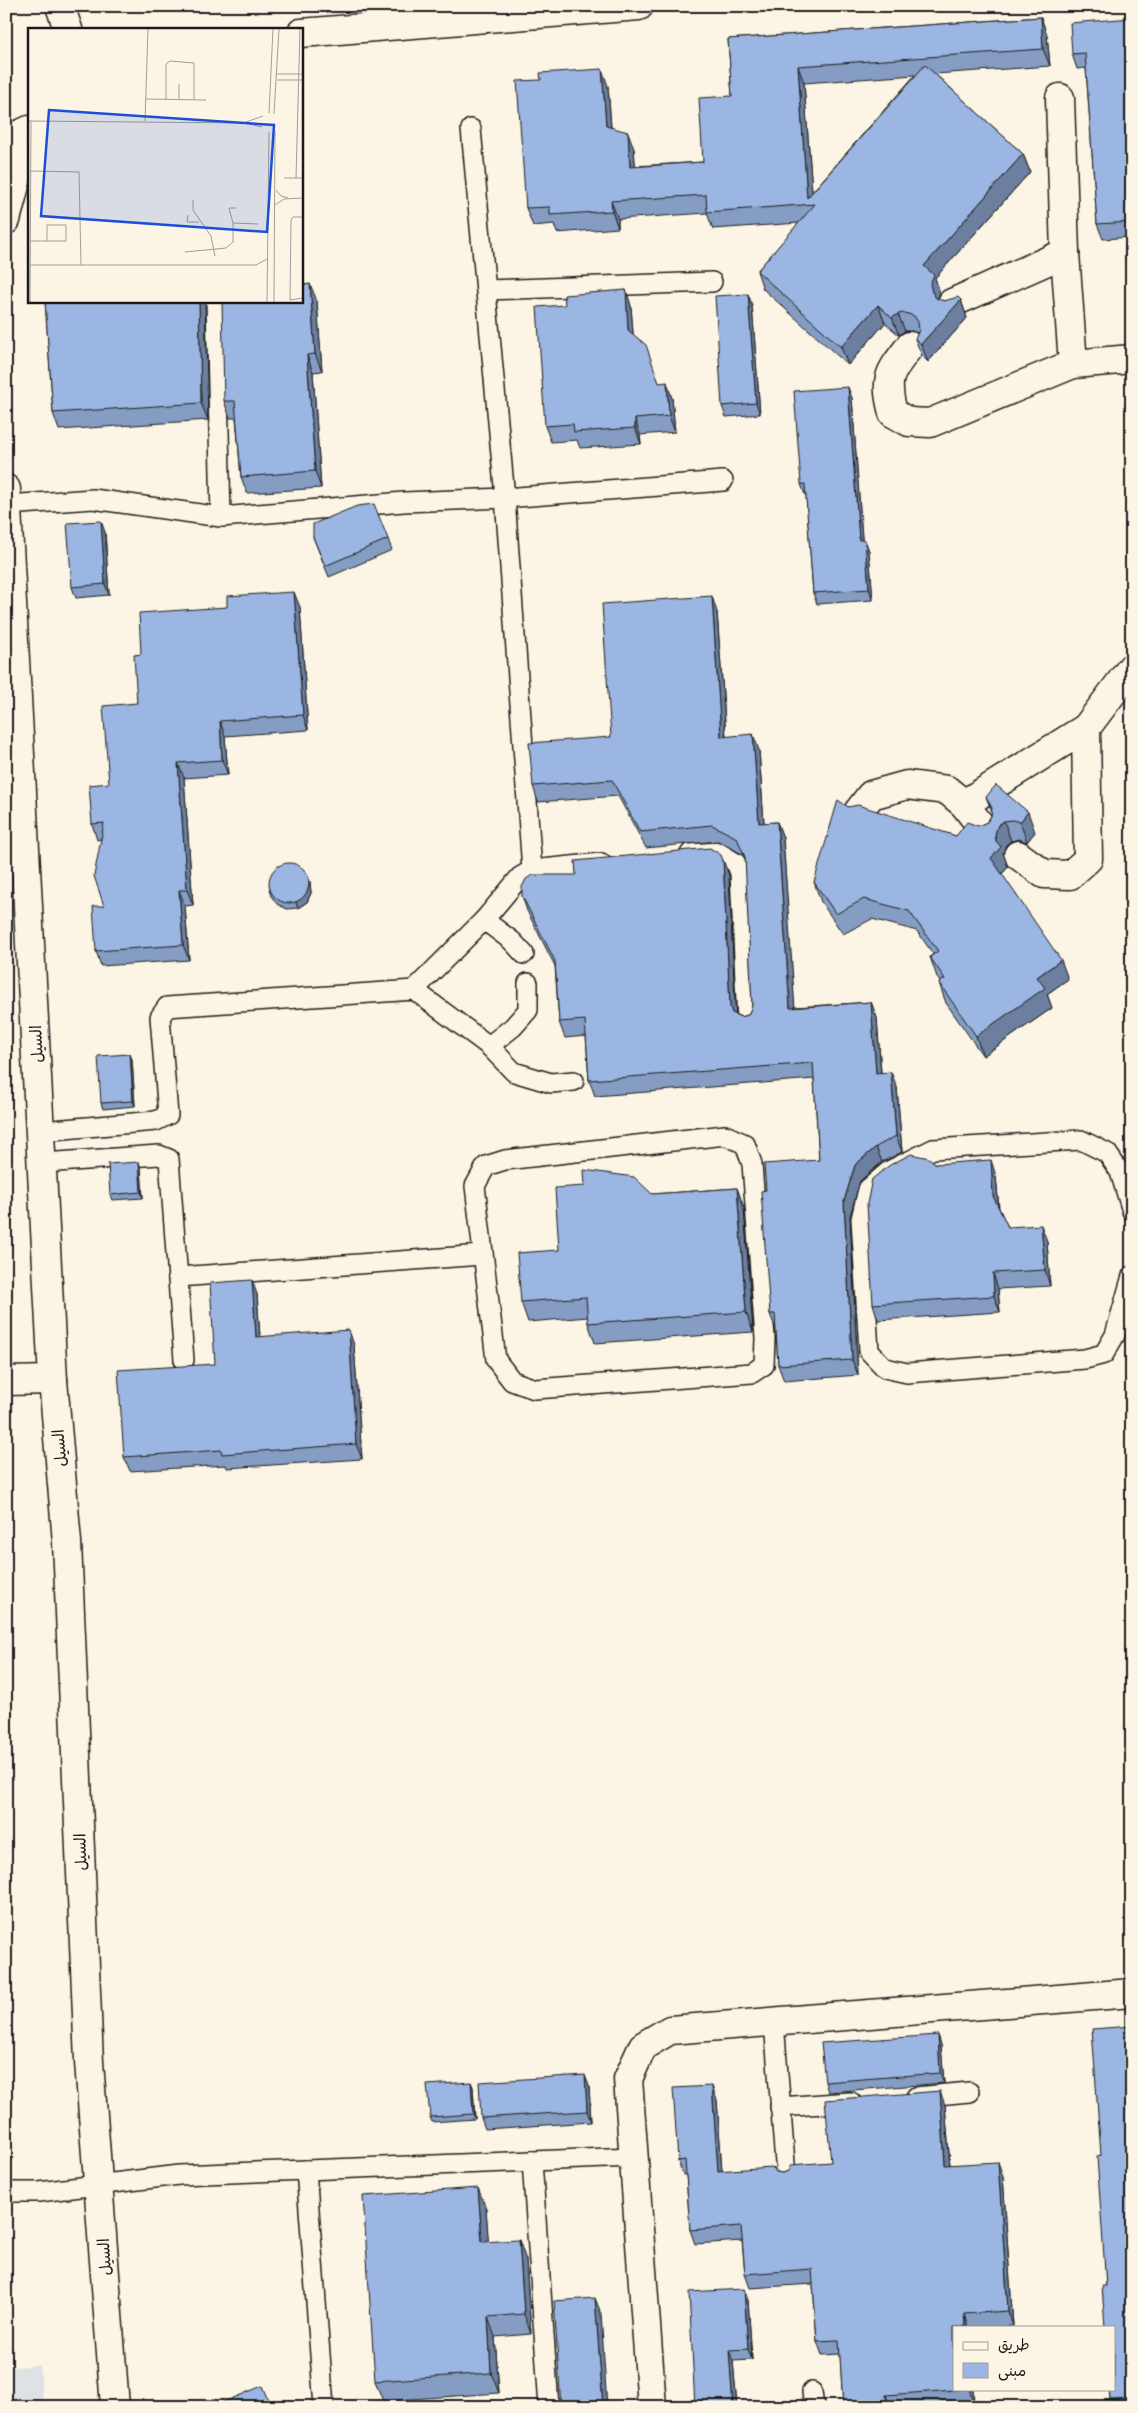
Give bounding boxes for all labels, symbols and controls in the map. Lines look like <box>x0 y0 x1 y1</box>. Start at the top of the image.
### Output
inset map <box>28 28 302 302</box>
street label: السيل <box>27 1025 48 1063</box>
street label: السيل <box>49 1428 72 1467</box>
street label: السيل <box>71 1833 92 1871</box>
street label: السيل <box>95 2237 116 2276</box>
legend <box>953 2326 1116 2390</box>
text: طريق <box>998 2336 1030 2355</box>
text: مبنى <box>998 2362 1026 2381</box>

